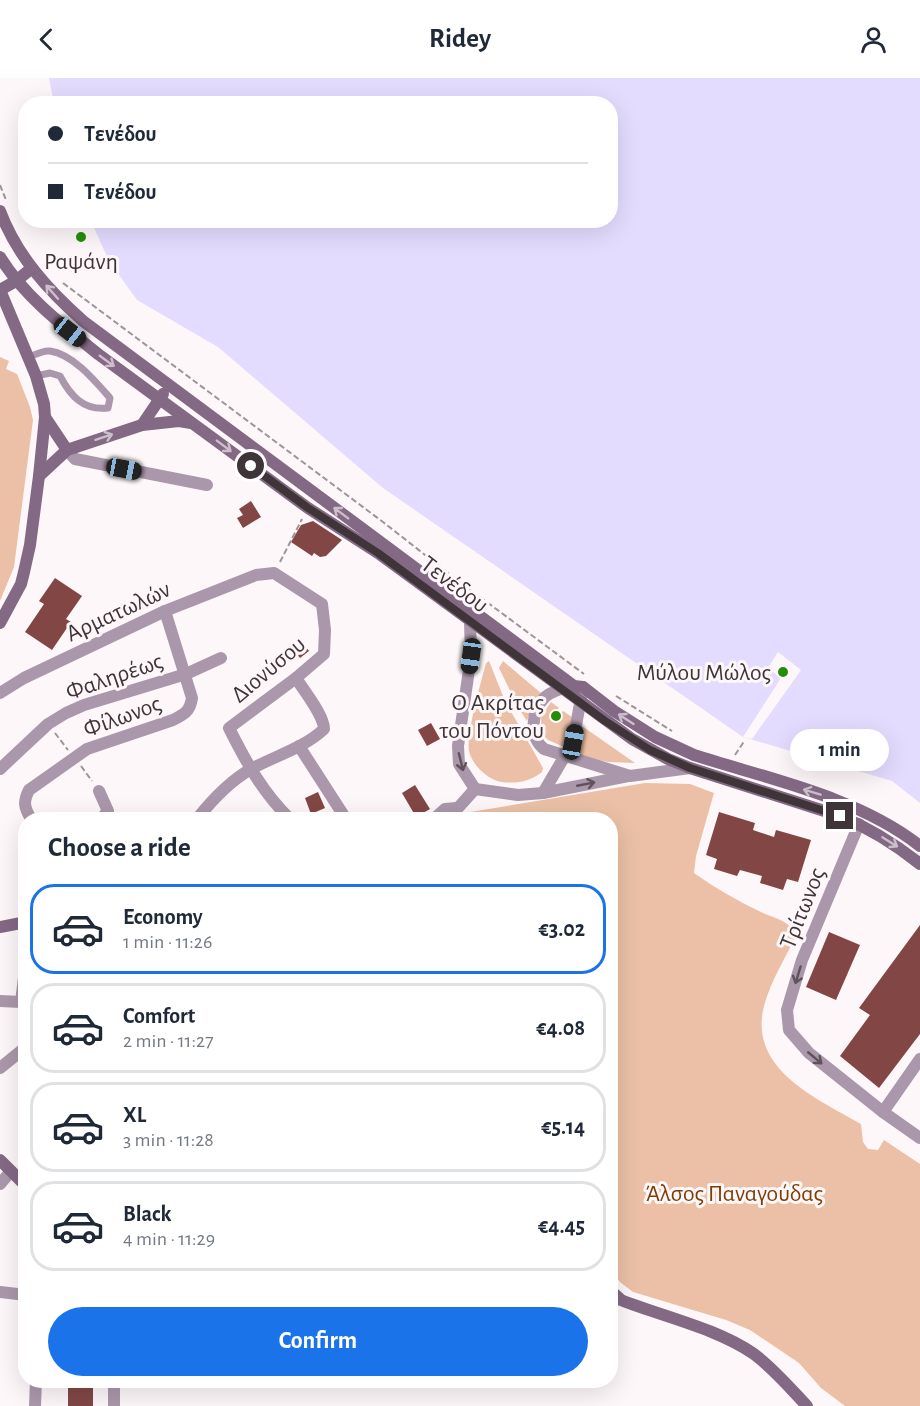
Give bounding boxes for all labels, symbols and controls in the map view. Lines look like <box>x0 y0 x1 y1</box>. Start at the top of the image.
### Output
icon: back <box>30 23 63 56</box>
icon: person <box>857 23 890 56</box>
text: Ridey <box>429 25 491 52</box>
text: Τενέδου <box>84 123 157 145</box>
text: Τενέδου <box>84 181 157 203</box>
marker: Ραψάνη <box>74 230 88 244</box>
place label: Ραψάνη <box>44 250 118 274</box>
one-way arrow <box>45 285 59 300</box>
car <box>50 314 90 350</box>
one-way arrow <box>99 354 115 367</box>
one-way arrow <box>95 431 113 442</box>
one-way arrow <box>216 440 232 452</box>
route start <box>237 452 264 479</box>
car <box>105 457 143 481</box>
one-way arrow <box>334 507 350 519</box>
street label: Τενέδου <box>416 552 493 618</box>
street label: Αρματωλών <box>63 577 174 646</box>
street label: Διονύσου <box>227 632 310 707</box>
car <box>460 637 482 675</box>
street label: Φαληρέως <box>63 649 166 705</box>
place label: Μύλου Μώλος <box>637 661 771 685</box>
marker: Μύλου Μώλος <box>776 665 790 679</box>
place label: Ο Ακρίτας του Πόντου <box>438 691 544 743</box>
street label: Φίλωνος <box>80 692 164 742</box>
marker: Ο Ακρίτας του Πόντου <box>549 709 563 723</box>
one-way arrow <box>618 712 635 724</box>
car <box>561 723 585 761</box>
callout: 1 min <box>790 729 890 771</box>
text: 1 min <box>818 740 861 760</box>
one-way arrow <box>456 752 468 771</box>
one-way arrow <box>576 778 596 789</box>
one-way arrow <box>803 786 822 797</box>
route end <box>826 802 853 829</box>
text: Choose a ride <box>48 834 191 861</box>
one-way arrow <box>882 836 899 849</box>
street label: Τρίτωνος <box>776 864 830 952</box>
icon: car <box>51 902 105 956</box>
text: Economy <box>123 906 203 928</box>
text: €3.02 <box>538 918 585 940</box>
text: 1 min · 11:26 <box>123 932 212 952</box>
one-way arrow <box>792 965 803 984</box>
icon: car <box>51 1001 105 1055</box>
text: Comfort <box>123 1005 195 1027</box>
text: €4.08 <box>536 1017 585 1039</box>
text: 2 min · 11:27 <box>123 1031 214 1051</box>
one-way arrow <box>807 1051 822 1065</box>
icon: car <box>51 1100 105 1154</box>
text: XL <box>123 1104 146 1126</box>
text: €5.14 <box>541 1116 585 1138</box>
text: 3 min · 11:28 <box>123 1130 214 1150</box>
park label: Άλσος Παναγούδας <box>645 1182 823 1206</box>
icon: car <box>51 1199 105 1253</box>
text: Black <box>123 1203 171 1225</box>
text: €4.45 <box>538 1215 585 1237</box>
text: 4 min · 11:29 <box>123 1229 215 1249</box>
button: Confirm <box>48 1307 588 1376</box>

